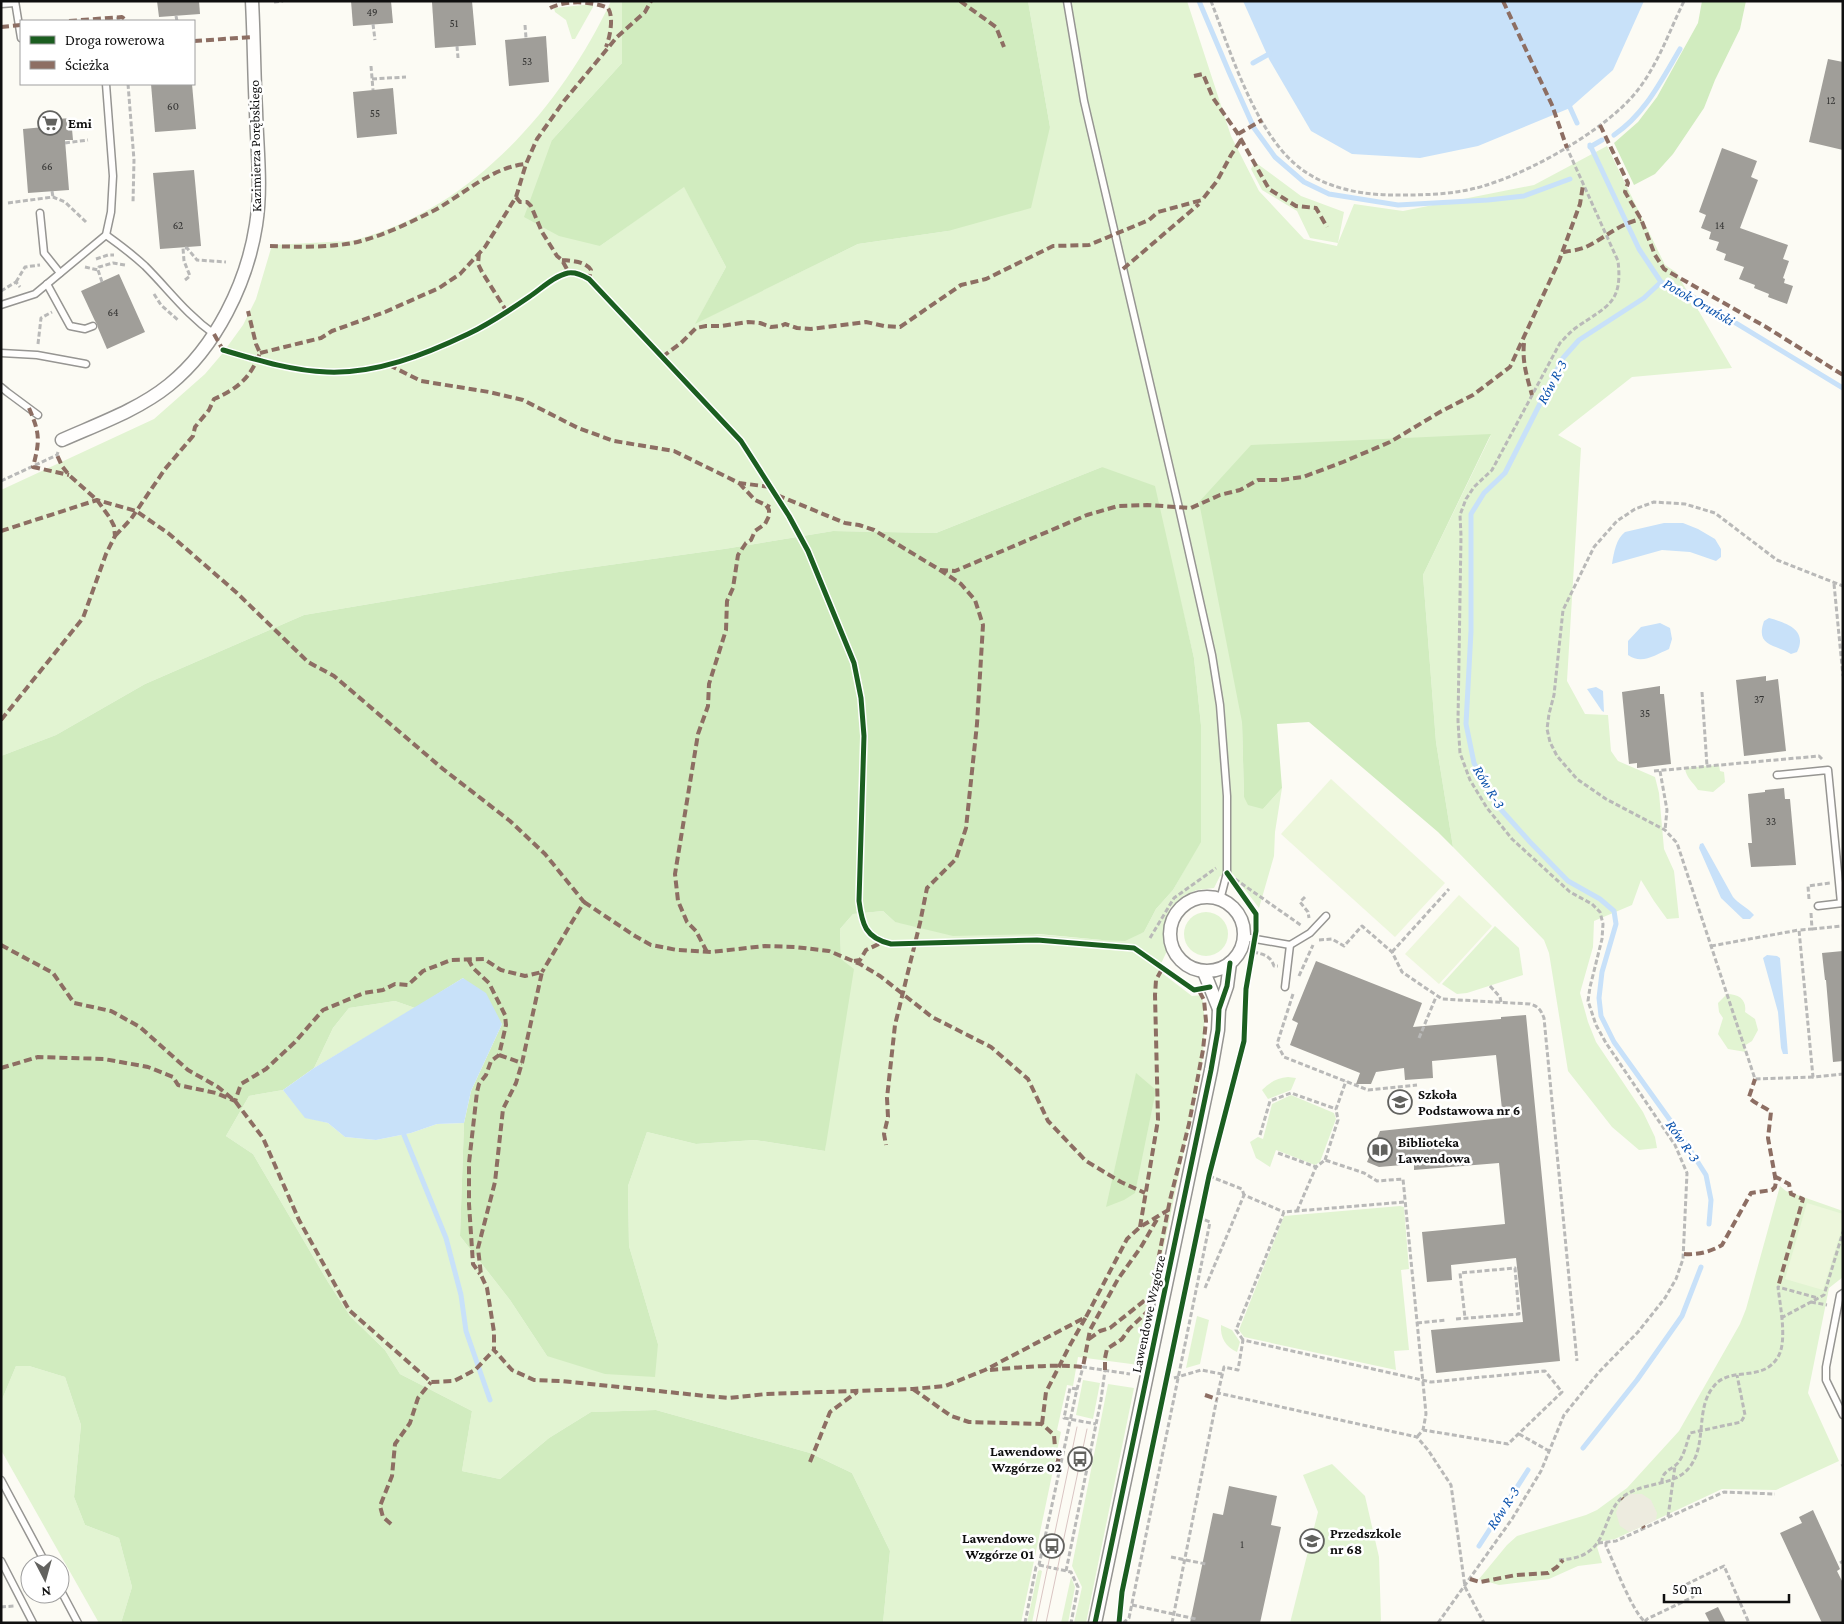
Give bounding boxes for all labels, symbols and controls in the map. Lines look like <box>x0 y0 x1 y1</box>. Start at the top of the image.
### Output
house number: 49 <box>366 6 378 18</box>
house number: 51 <box>450 17 459 29</box>
legend <box>20 20 195 85</box>
text: Droga rowerowa <box>65 32 165 49</box>
house number: 53 <box>522 55 532 67</box>
text: Ścieżka <box>65 57 109 73</box>
street label: Kazimierza Porębskiego <box>246 80 264 212</box>
house number: 12 <box>1827 94 1835 106</box>
house number: 60 <box>167 100 179 112</box>
house number: 55 <box>370 107 380 119</box>
supermarket icon: Emi <box>37 110 63 136</box>
place label: Emi <box>68 115 92 131</box>
house number: 66 <box>41 160 53 172</box>
house number: 62 <box>173 219 183 231</box>
house number: 14 <box>1715 219 1725 231</box>
water label: Potok Oruński <box>1661 275 1738 329</box>
house number: 64 <box>107 306 119 318</box>
water label: Rów R-3 <box>1534 357 1570 407</box>
house number: 37 <box>1754 693 1764 705</box>
house number: 35 <box>1640 707 1650 719</box>
water label: Rów R-3 <box>1470 763 1508 811</box>
house number: 33 <box>1766 815 1776 827</box>
place label: Szkoła Podstawowa nr 6 <box>1418 1086 1520 1118</box>
school or university icon: Szkoła Podstawowa nr 6 <box>1387 1089 1413 1115</box>
water label: Rów R-3 <box>1663 1117 1703 1165</box>
place label: Biblioteka Lawendowa <box>1398 1134 1471 1166</box>
library icon: Biblioteka Lawendowa <box>1367 1137 1393 1163</box>
street label: Lawendowe Wzgórze <box>1128 1254 1168 1374</box>
place label: Lawendowe Wzgórze 02 <box>990 1443 1062 1475</box>
bus stop icon: Lawendowe Wzgórze 02 <box>1067 1446 1093 1472</box>
water label: Rów R-3 <box>1483 1484 1523 1532</box>
place label: Przedszkole nr 68 <box>1330 1525 1402 1557</box>
school or university icon: Przedszkole nr 68 <box>1299 1528 1325 1554</box>
place label: Lawendowe Wzgórze 01 <box>962 1530 1034 1562</box>
bus stop icon: Lawendowe Wzgórze 01 <box>1039 1533 1065 1559</box>
house number: 1 <box>1240 1538 1244 1550</box>
north arrow <box>20 1554 70 1604</box>
scale bar <box>1664 1572 1789 1604</box>
text: 50 m <box>1672 1581 1702 1597</box>
text: N <box>40 1583 52 1600</box>

